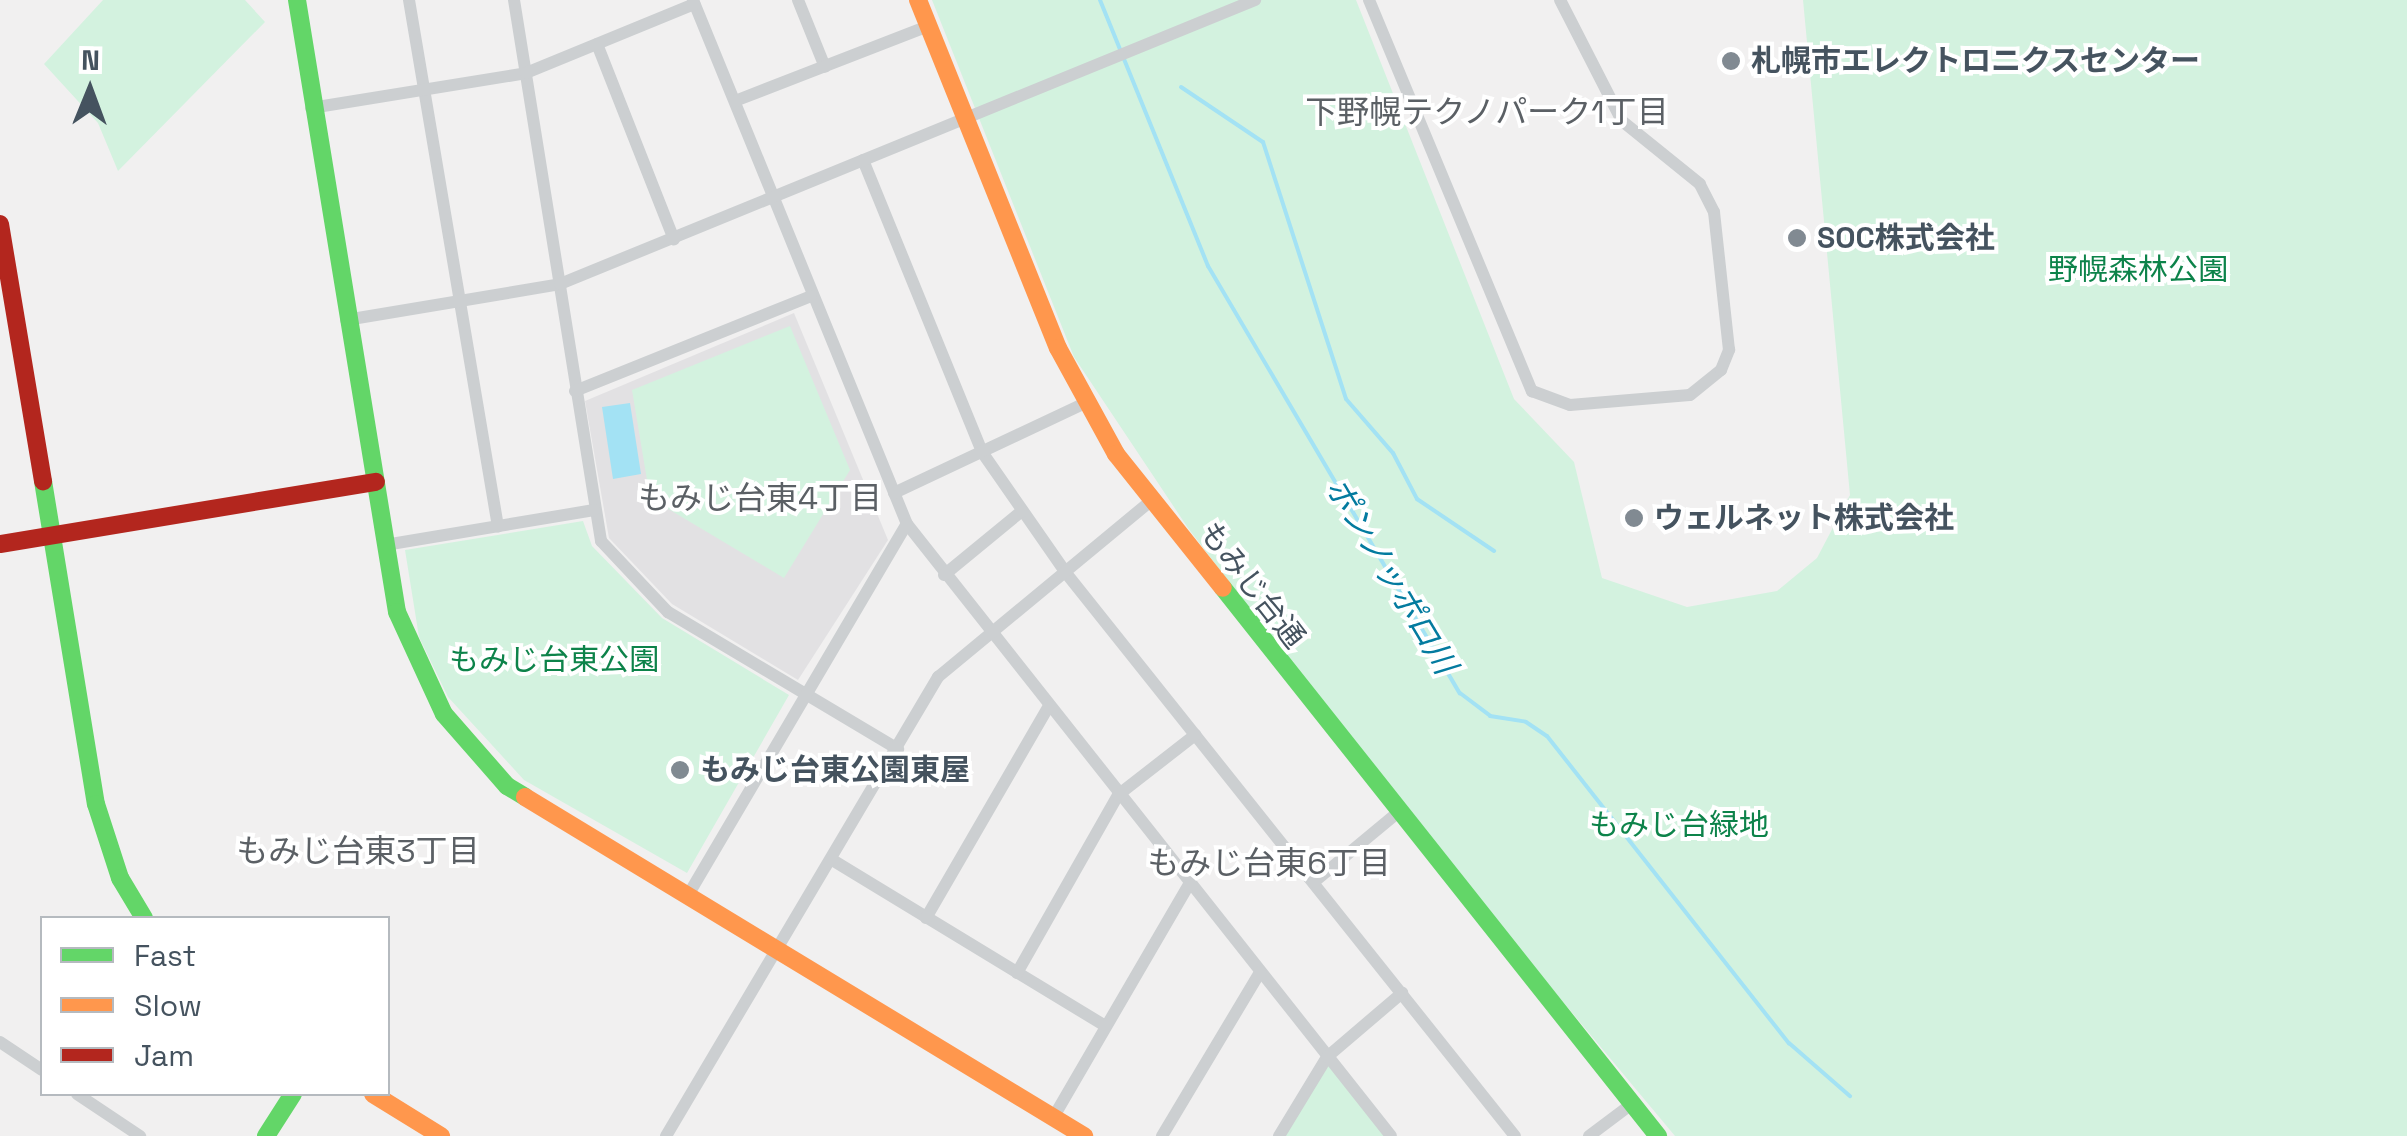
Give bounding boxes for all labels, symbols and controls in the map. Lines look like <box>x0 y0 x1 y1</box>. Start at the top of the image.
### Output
north arrow <box>40 40 140 140</box>
text: N <box>81 42 100 78</box>
place label: 札幌市エレクトロニクスセンター <box>1751 43 2201 79</box>
marker: 札幌市エレクトロニクスセンター <box>1720 50 1742 72</box>
district label: 下野幌テクノパーク1丁目 <box>1304 93 1670 131</box>
place label: SOC株式会社 <box>1817 220 1995 256</box>
marker: SOC株式会社 <box>1786 227 1808 249</box>
park label: 野幌森林公園 <box>2048 252 2228 288</box>
water label: ポンノッポロ川 <box>1317 470 1465 682</box>
district label: もみじ台東4丁目 <box>638 479 882 517</box>
place label: ウェルネット株式会社 <box>1654 500 1954 536</box>
marker: ウェルネット株式会社 <box>1623 507 1645 529</box>
street label: もみじ台通 <box>1192 515 1312 655</box>
park label: もみじ台東公園 <box>449 642 659 678</box>
place label: もみじ台東公園東屋 <box>700 752 970 788</box>
marker: もみじ台東公園東屋 <box>669 759 691 781</box>
park label: もみじ台緑地 <box>1589 807 1769 843</box>
district label: もみじ台東3丁目 <box>236 832 480 870</box>
district label: もみじ台東6丁目 <box>1147 844 1391 882</box>
legend <box>40 916 390 1096</box>
text: Fast <box>134 936 196 975</box>
text: Slow <box>134 986 202 1025</box>
text: Jam <box>134 1036 194 1075</box>

